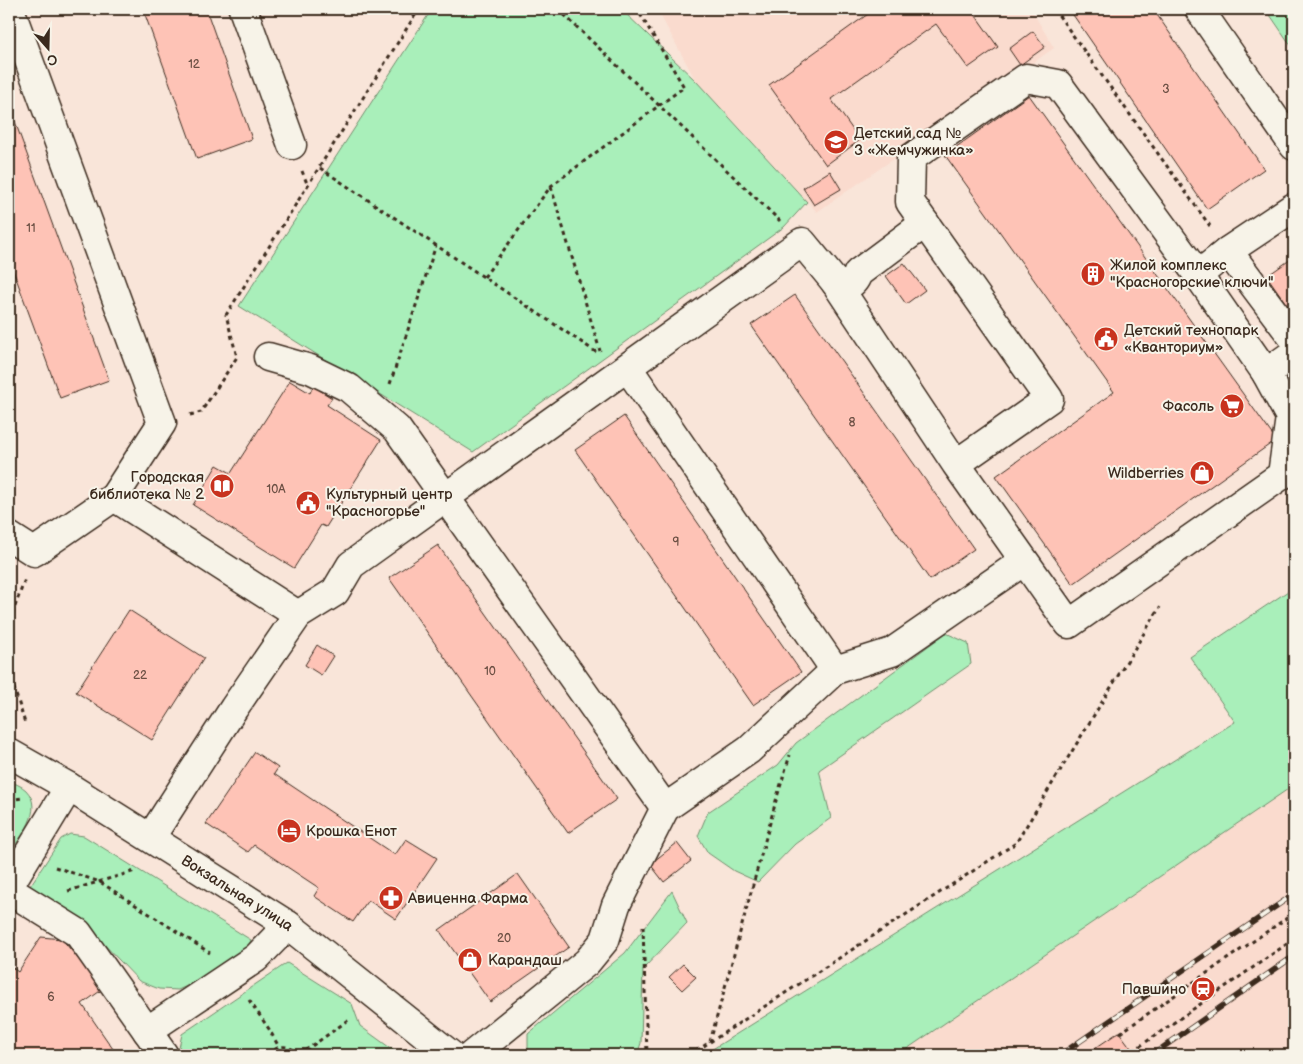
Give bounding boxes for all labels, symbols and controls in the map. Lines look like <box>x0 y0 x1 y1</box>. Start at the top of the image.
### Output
north arrow <box>22 22 72 72</box>
text: С <box>45 50 60 69</box>
house number: 12 <box>188 57 200 72</box>
house number: 3 <box>1162 82 1170 97</box>
place label: Детский сад № 3 «Жемчужинка» <box>854 124 974 160</box>
school or university icon: Детский сад № 3 «Жемчужинка» <box>823 129 849 155</box>
house number: 11 <box>26 221 36 236</box>
place label: Жилой комплекс "Красногорские ключи" <box>1110 256 1274 292</box>
building icon: Жилой комплекс "Красногорские ключи" <box>1080 261 1106 287</box>
place label: Детский технопарк «Кванториум» <box>1124 321 1258 357</box>
public building icon: Детский технопарк «Кванториум» <box>1093 326 1119 352</box>
supermarket icon: Фасоль <box>1219 393 1245 419</box>
place label: Фасоль <box>1163 397 1215 416</box>
house number: 8 <box>849 415 856 430</box>
shop icon: Wildberries <box>1189 460 1215 486</box>
place label: Wildberries <box>1108 464 1185 483</box>
place label: Городская библиотека № 2 <box>90 468 204 504</box>
library icon: Городская библиотека № 2 <box>209 473 235 499</box>
house number: 10А <box>267 482 286 497</box>
place label: Культурный центр "Красногорье" <box>326 485 453 521</box>
public building icon: Культурный центр "Красногорье" <box>295 490 321 516</box>
house number: 9 <box>673 535 680 550</box>
house number: 10 <box>484 664 496 679</box>
house number: 22 <box>133 668 147 683</box>
hotel icon: Крошка Енот <box>276 818 302 844</box>
place label: Крошка Енот <box>306 822 397 841</box>
street label: Вокзальная улица <box>178 851 297 936</box>
pharmacy icon: Авиценна Фарма <box>378 885 404 911</box>
place label: Авиценна Фарма <box>407 889 528 908</box>
house number: 20 <box>497 931 511 946</box>
shop icon: Карандаш <box>457 947 483 973</box>
place label: Карандаш <box>488 951 562 970</box>
station icon: Павшино <box>1190 976 1216 1002</box>
place label: Павшино <box>1122 980 1186 999</box>
house number: 6 <box>47 990 55 1005</box>

